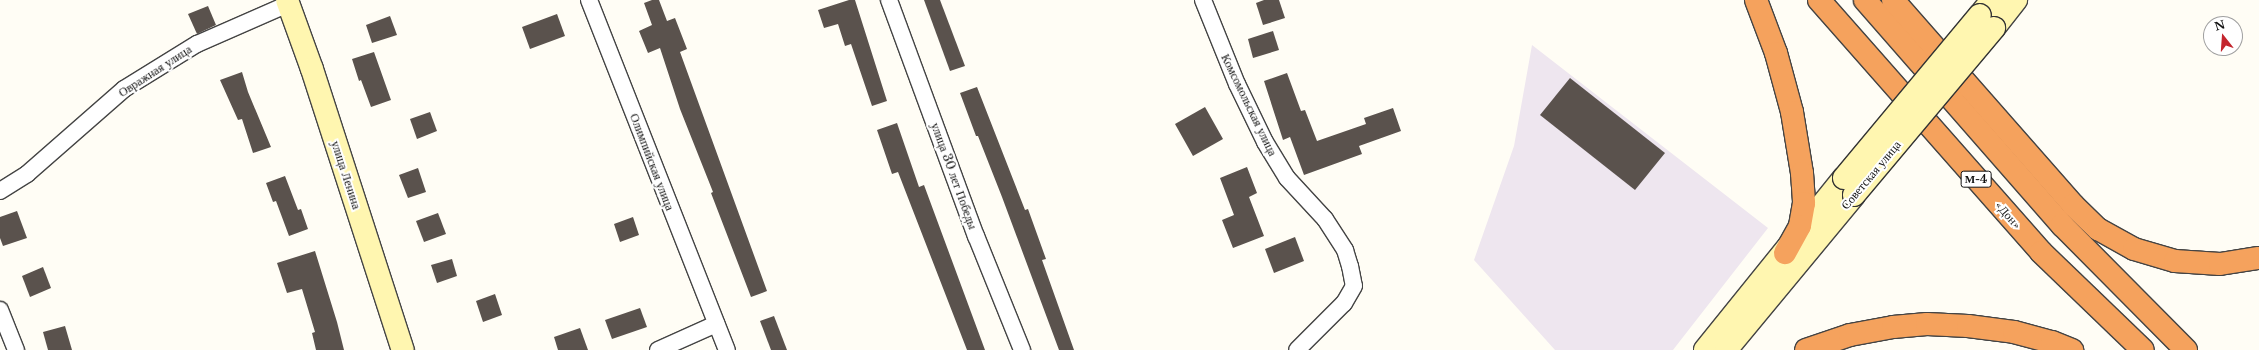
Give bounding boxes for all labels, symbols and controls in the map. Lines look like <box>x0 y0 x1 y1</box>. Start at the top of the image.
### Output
north arrow <box>2203 16 2243 56</box>
text: N <box>2213 17 2227 34</box>
street label: Овражная улица <box>116 42 194 100</box>
street label: Комсомольская улица <box>1218 52 1280 158</box>
street label: Олимпийская улица <box>627 111 677 213</box>
street label: улица 30 лет Победы <box>928 121 980 231</box>
street label: Советская улица <box>1838 138 1904 212</box>
street label: улица Ленина <box>328 139 364 211</box>
road number: М-4 <box>1960 170 1992 188</box>
street label: «Дон» <box>1992 198 2024 232</box>

